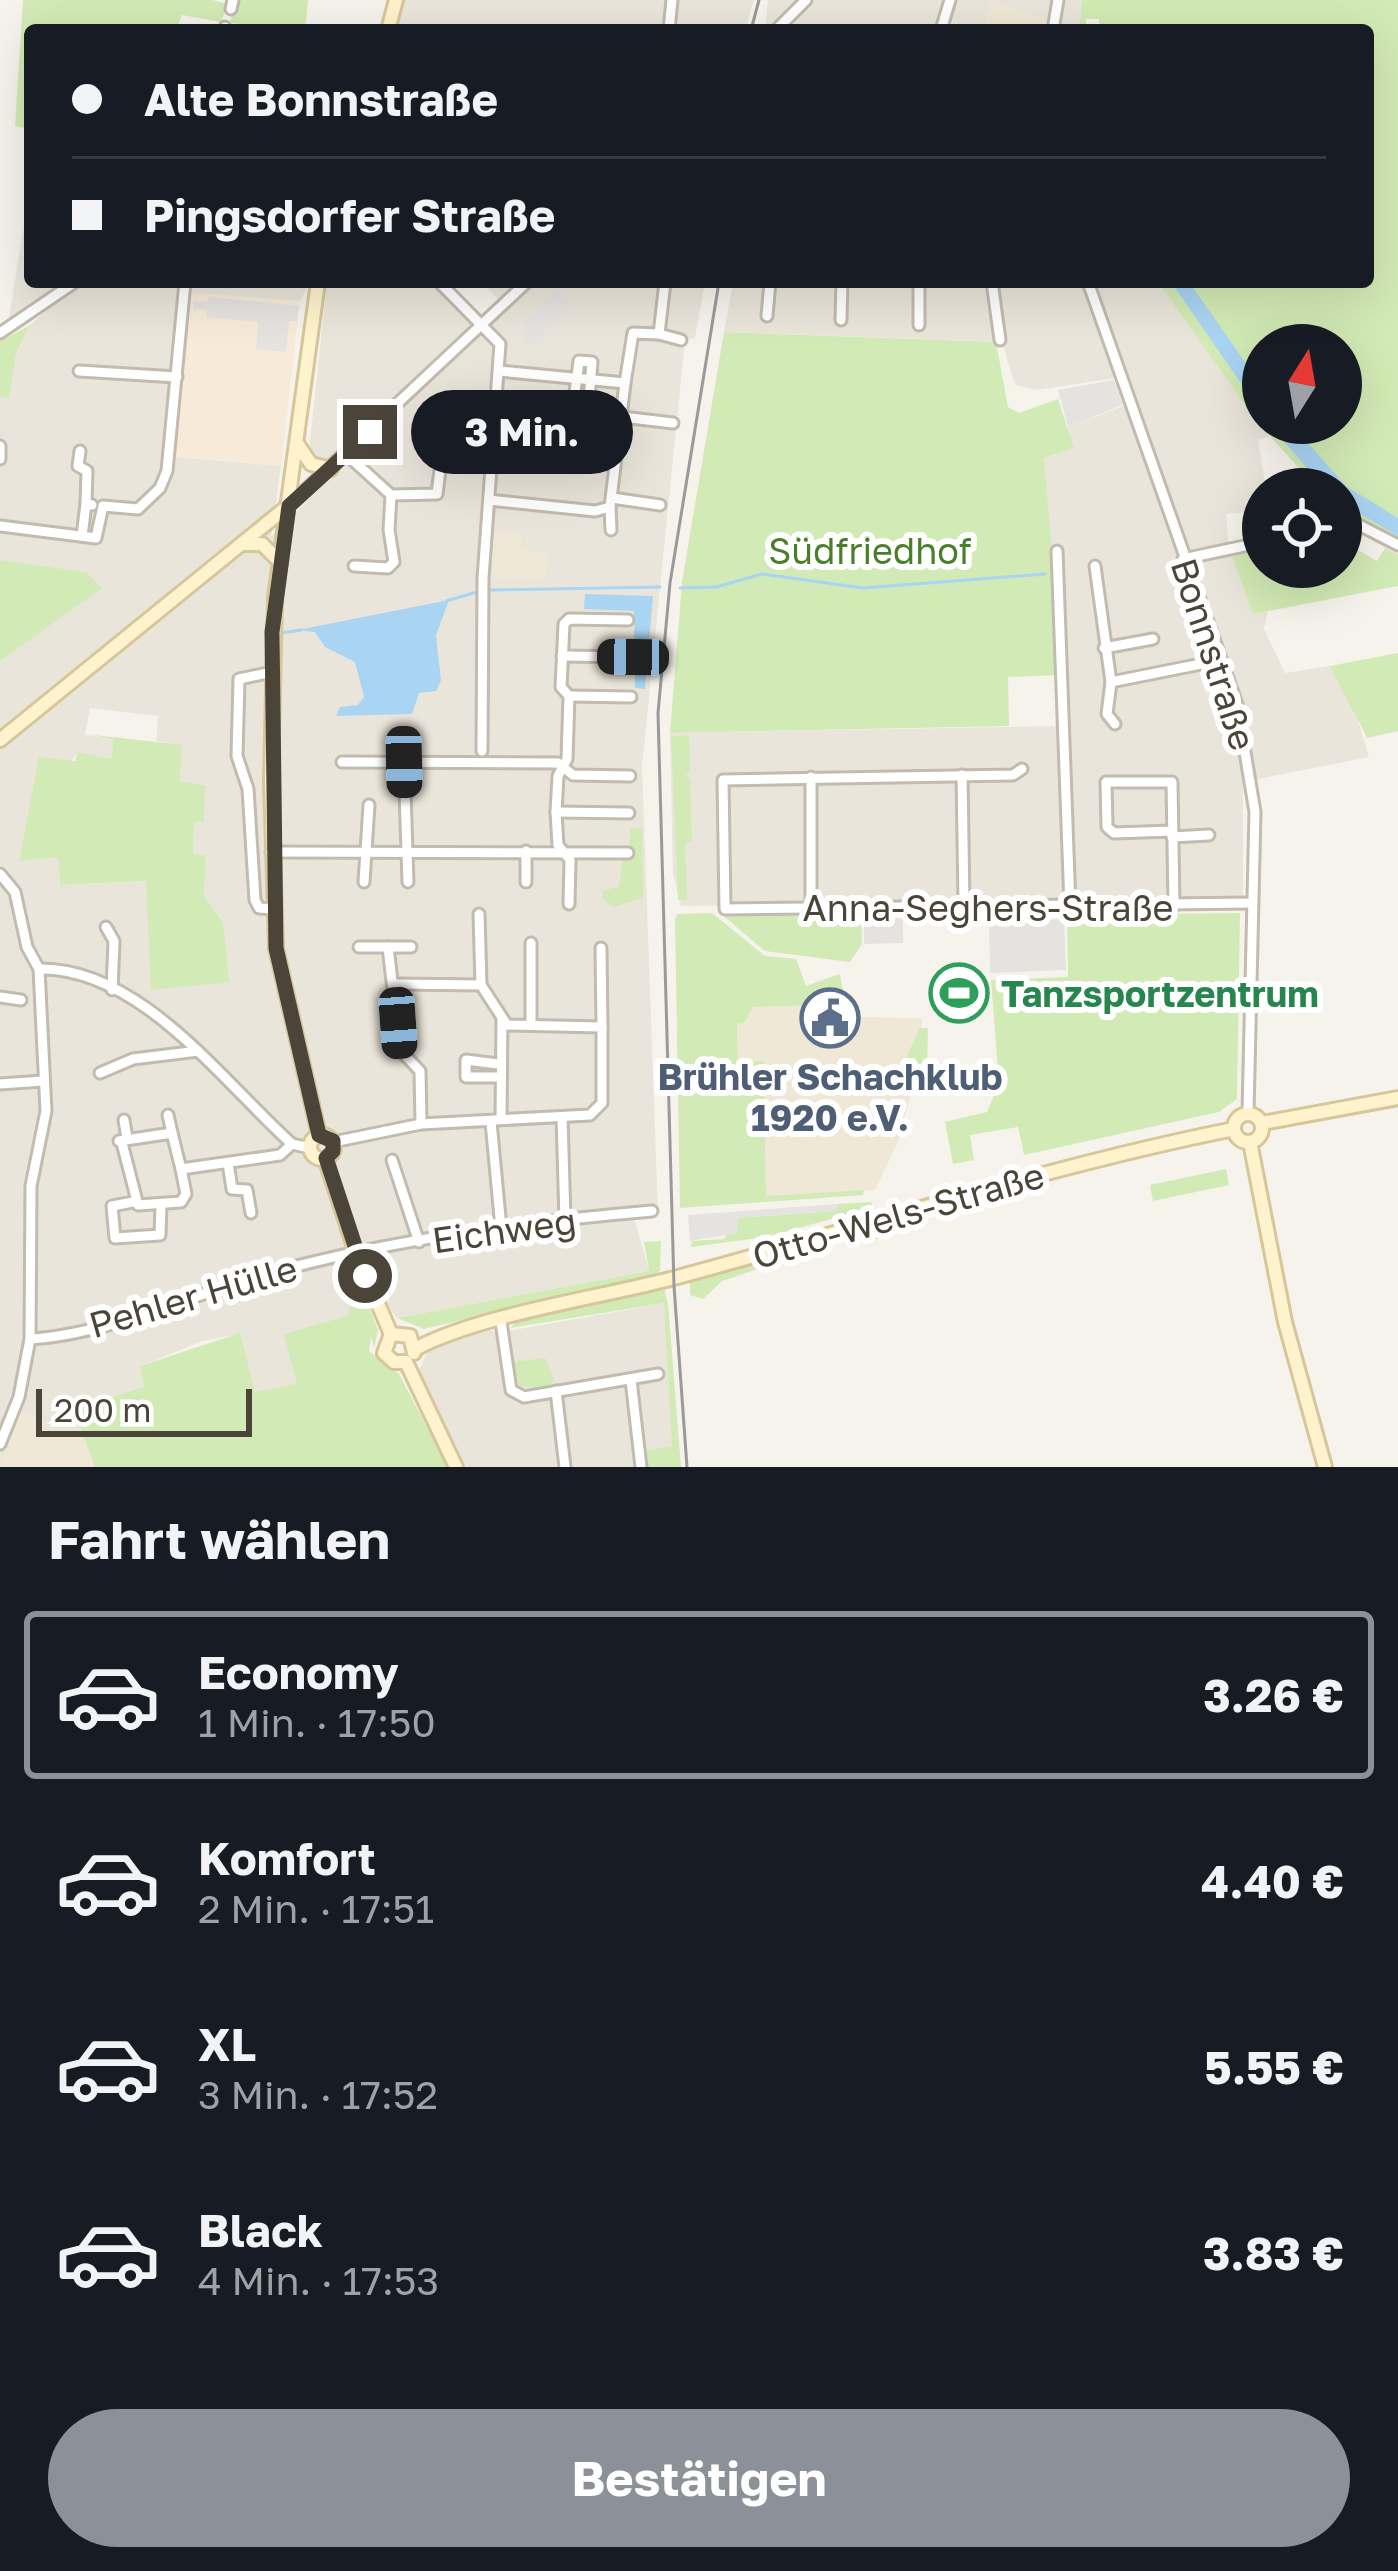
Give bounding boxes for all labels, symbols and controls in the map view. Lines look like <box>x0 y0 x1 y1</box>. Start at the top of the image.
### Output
text: Alte Bonnstraße <box>144 72 498 126</box>
text: Pingsdorfer Straße <box>144 188 555 242</box>
north arrow <box>1242 324 1362 444</box>
map controls <box>1242 324 1362 588</box>
callout: 3 Min. <box>412 390 634 474</box>
route end <box>343 405 397 459</box>
text: 3 Min. <box>464 408 580 455</box>
button: locate <box>1242 468 1362 588</box>
park label: Südfriedhof <box>768 529 972 572</box>
street label: Bonnstraße <box>1163 553 1265 755</box>
car <box>597 638 669 676</box>
car <box>385 726 423 798</box>
street label: Anna-Seghers-Straße <box>803 886 1173 929</box>
sports icon: Tanzsportzentrum <box>928 962 990 1024</box>
place label: Tanzsportzentrum <box>1001 972 1319 1015</box>
car <box>378 986 418 1060</box>
public building icon: Brühler Schachklub 1920 e.V. <box>799 987 861 1049</box>
place label: Brühler Schachklub 1920 e.V. <box>657 1055 1003 1139</box>
street label: Otto-Wels-Straße <box>747 1153 1049 1277</box>
street label: Eichweg <box>429 1199 579 1261</box>
street label: Pehler Hülle <box>84 1246 302 1346</box>
route start <box>338 1249 392 1303</box>
scale bar <box>36 1383 252 1436</box>
text: 200 m <box>54 1390 152 1429</box>
text: Fahrt wählen <box>48 1506 390 1571</box>
icon: car <box>54 1641 162 1749</box>
text: Economy <box>198 1645 399 1699</box>
text: 3.26 € <box>1203 1668 1344 1722</box>
text: 1 Min. · 17:50 <box>198 1699 436 1746</box>
icon: car <box>54 1827 162 1935</box>
text: Komfort <box>198 1831 376 1885</box>
text: 4.40 € <box>1201 1854 1344 1908</box>
text: 2 Min. · 17:51 <box>198 1885 434 1932</box>
icon: car <box>54 2013 162 2121</box>
text: XL <box>198 2017 256 2071</box>
text: 5.55 € <box>1204 2040 1344 2094</box>
text: 3 Min. · 17:52 <box>198 2071 438 2118</box>
icon: car <box>54 2199 162 2307</box>
text: Black <box>198 2203 323 2257</box>
text: 3.83 € <box>1203 2226 1344 2280</box>
text: 4 Min. · 17:53 <box>198 2257 439 2304</box>
button: Bestätigen <box>48 2409 1350 2547</box>

